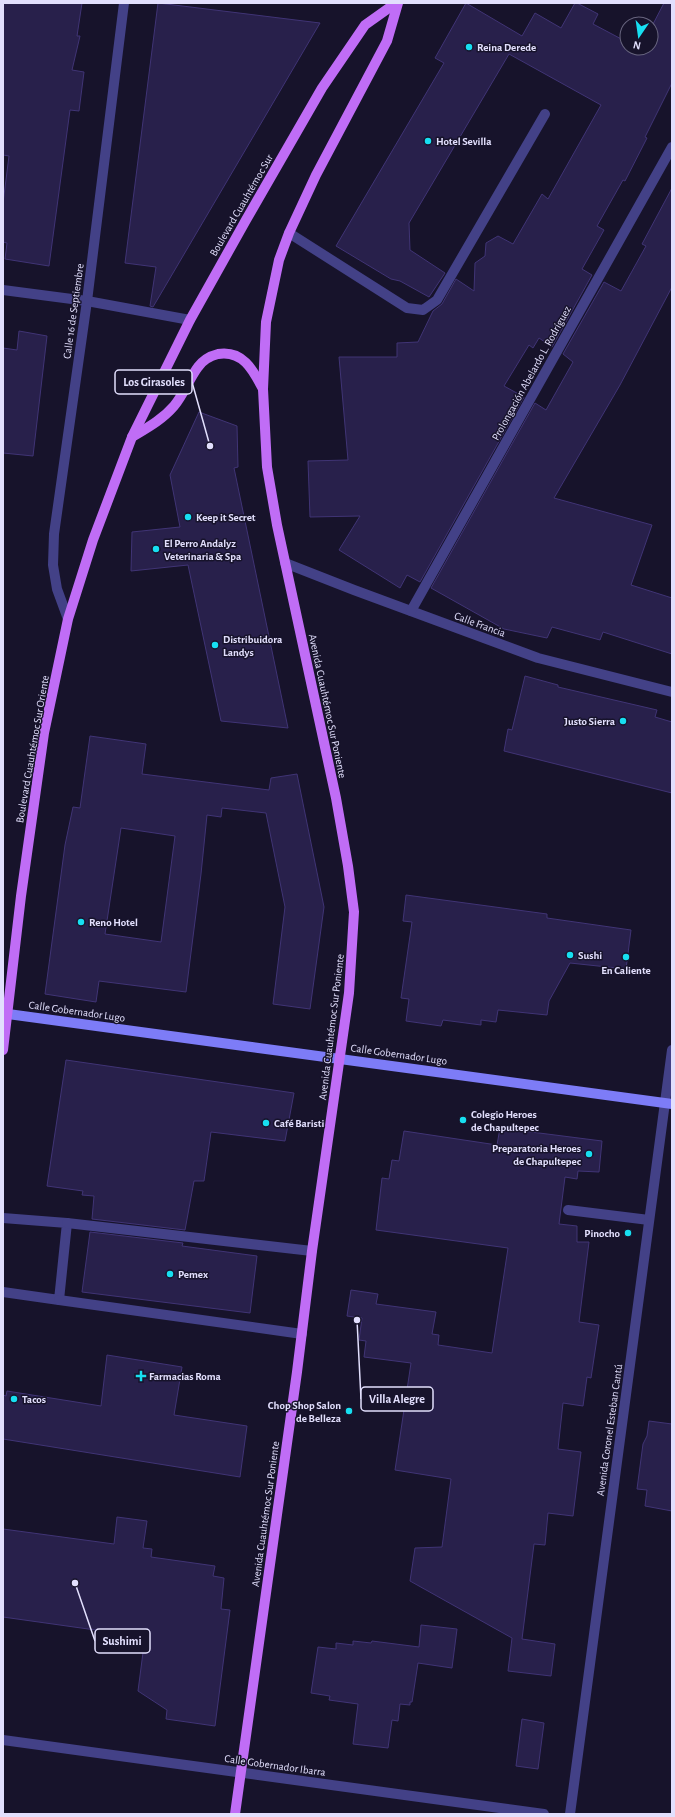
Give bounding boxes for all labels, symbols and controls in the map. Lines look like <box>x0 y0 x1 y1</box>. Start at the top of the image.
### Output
north arrow <box>619 16 659 56</box>
text: N <box>632 39 642 51</box>
marker: Reina Derede <box>464 42 474 52</box>
place label: Reina Derede <box>477 42 536 53</box>
marker: Hotel Sevilla <box>423 136 433 146</box>
place label: Hotel Sevilla <box>436 136 492 147</box>
street label: Boulevard Cuauhtémoc Sur <box>208 152 275 258</box>
street label: Calle 16 de Septiembre <box>61 263 86 360</box>
street label: Prolongación Abelardo L. Rodríguez <box>490 304 573 442</box>
callout: Los Girasoles <box>115 370 192 394</box>
text: Los Girasoles <box>123 376 185 388</box>
marker: Keep it Secret <box>183 512 193 522</box>
place label: Keep it Secret <box>196 512 256 523</box>
place label: El Perro Andalyz Veterinaria & Spa <box>164 538 242 562</box>
marker: El Perro Andalyz Veterinaria & Spa <box>151 544 161 554</box>
street label: Calle Francia <box>453 610 507 639</box>
street label: Avenida Cuauhtémoc Sur Poniente <box>307 633 348 779</box>
place label: Distribuidora Landys <box>223 634 283 658</box>
marker: Distribuidora Landys <box>210 640 220 650</box>
street label: Boulevard Cuauhtémoc Sur Oriente <box>14 674 51 824</box>
place label: Justo Sierra <box>564 716 616 727</box>
marker: Justo Sierra <box>618 716 628 726</box>
marker: Reno Hotel <box>76 917 86 927</box>
place label: Reno Hotel <box>89 917 138 928</box>
marker: Sushi <box>565 950 575 960</box>
place label: Sushi <box>578 950 602 961</box>
marker: En Caliente <box>621 952 631 962</box>
street label: Avenida Cuauhtémoc Sur Poniente <box>317 953 346 1101</box>
place label: En Caliente <box>601 965 651 976</box>
street label: Calle Gobernador Lugo <box>28 999 126 1024</box>
street label: Calle Gobernador Lugo <box>350 1042 448 1067</box>
place label: Colegio Heroes de Chapultepec <box>471 1109 540 1133</box>
marker: Colegio Heroes de Chapultepec <box>458 1115 468 1125</box>
marker: Café Baristi <box>261 1118 271 1128</box>
place label: Café Baristi <box>274 1118 324 1129</box>
place label: Preparatoria Heroes de Chapultepec <box>492 1143 582 1167</box>
marker: Preparatoria Heroes de Chapultepec <box>584 1149 594 1159</box>
place label: Pinocho <box>584 1228 621 1239</box>
marker: Pinocho <box>623 1228 633 1238</box>
marker: Pemex <box>165 1269 175 1279</box>
place label: Pemex <box>178 1269 208 1280</box>
street label: Avenida Coronel Esteban Cantú <box>595 1363 624 1497</box>
marker: Farmacias Roma <box>136 1371 146 1381</box>
place label: Farmacias Roma <box>149 1371 222 1382</box>
callout: Villa Alegre <box>361 1387 433 1411</box>
text: Villa Alegre <box>369 1393 425 1405</box>
marker: Tacos <box>9 1394 19 1404</box>
place label: Tacos <box>22 1394 46 1405</box>
place label: Chop Shop Salon de Belleza <box>268 1400 342 1424</box>
marker: Chop Shop Salon de Belleza <box>344 1406 354 1416</box>
street label: Avenida Cuauhtémoc Sur Poniente <box>250 1440 281 1588</box>
callout: Sushimi <box>95 1629 150 1653</box>
text: Sushimi <box>102 1635 142 1647</box>
street label: Calle Gobernador Ibarra <box>224 1753 326 1778</box>

